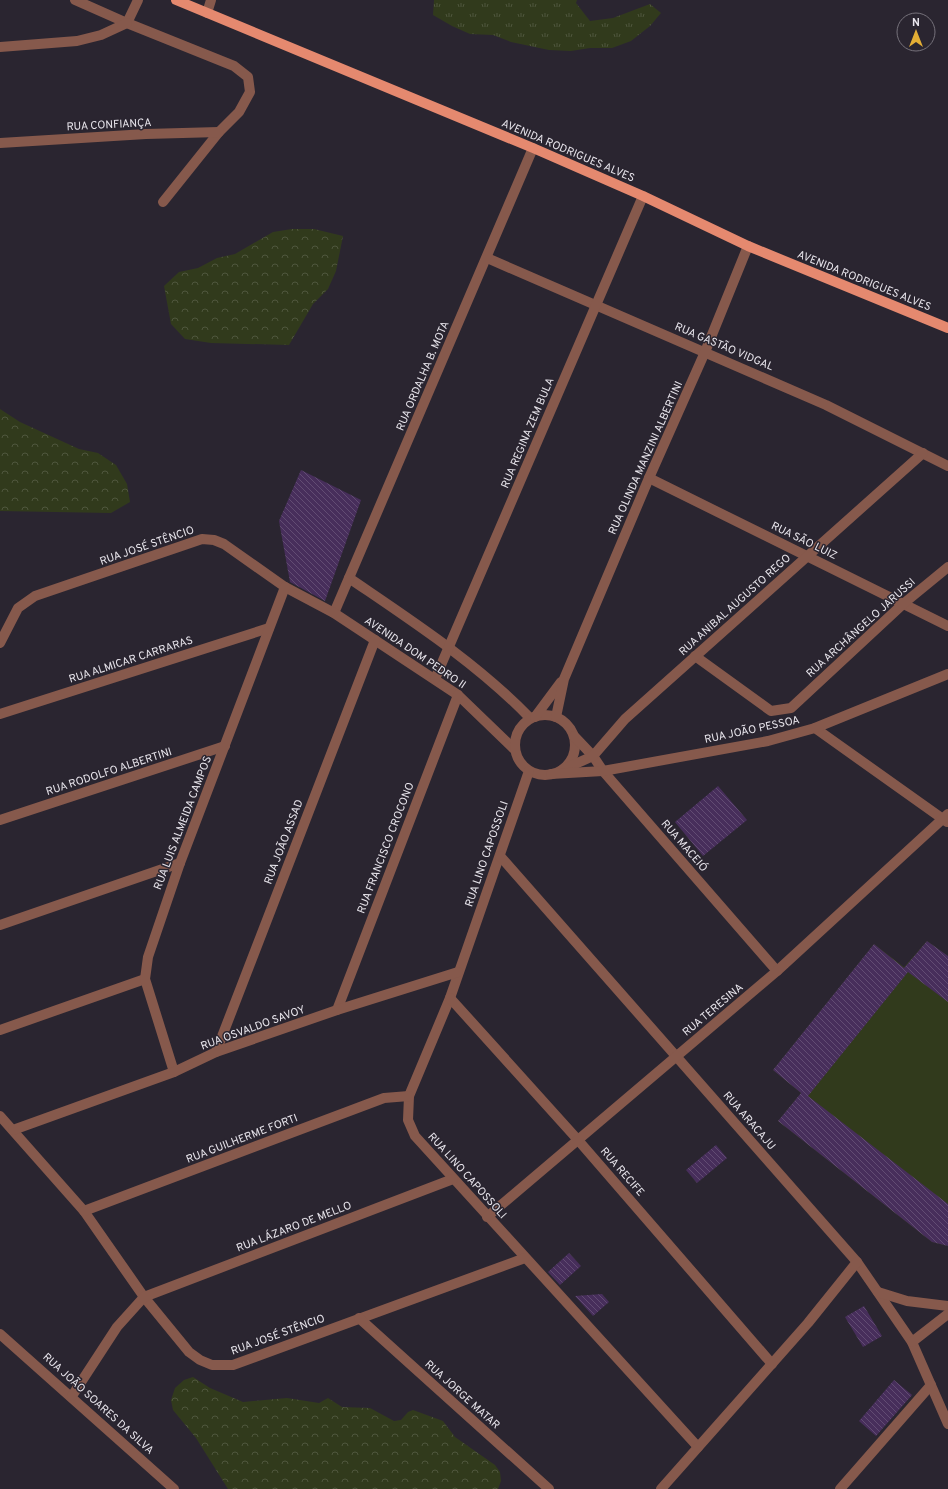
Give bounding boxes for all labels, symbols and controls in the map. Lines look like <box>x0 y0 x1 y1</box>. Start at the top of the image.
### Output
north arrow <box>896 12 936 52</box>
text: N <box>912 16 920 30</box>
street label: RUA CONFIANÇA <box>66 116 152 134</box>
street label: AVENIDA RODRIGUES ALVES <box>499 117 637 185</box>
street label: AVENIDA RODRIGUES ALVES <box>795 248 933 314</box>
street label: RUA ORDALHA B. MOTA <box>394 319 452 433</box>
street label: RUA GASTÃO VIDGAL <box>672 320 776 374</box>
street label: RUA REGINA ZEM BULA <box>498 376 558 490</box>
street label: RUA OLINDA MANZINI ALBERTINI <box>606 379 686 537</box>
street label: RUA SÃO LUIZ <box>769 519 839 563</box>
street label: RUA JOSÉ STÊNCIO <box>98 522 196 569</box>
street label: RUA ANIBAL AUGUSTO REGO <box>676 551 794 659</box>
street label: RUA ARCHÂNGELO JARUSSI <box>803 574 919 681</box>
street label: AVENIDA DOM PEDRO II <box>362 614 468 692</box>
street label: RUA ALMICAR CARRARAS <box>67 633 195 687</box>
street label: RUA JOÃO PESSOA <box>703 713 801 747</box>
street label: RUA RODOLFO ALBERTINI <box>44 745 174 799</box>
street label: RUA LUIS ALMEIDA CAMPOS <box>151 754 215 892</box>
street label: RUA FRANCISCO CROCONO <box>354 780 418 916</box>
street label: RUA JOÃO ASSAD <box>261 798 307 886</box>
street label: RUA LINO CAPOSSOLI <box>462 799 512 909</box>
street label: RUA MACEIÓ <box>658 817 711 875</box>
street label: RUA TERESINA <box>680 981 746 1039</box>
street label: RUA OSVALDO SAVOY <box>199 1003 307 1053</box>
street label: RUA ARACAJU <box>720 1089 778 1153</box>
street label: RUA GUILHERME FORTI <box>184 1111 300 1167</box>
street label: RUA LINO CAPOSSOLI <box>425 1130 509 1222</box>
street label: RUA RECIFE <box>597 1145 647 1199</box>
street label: RUA LÁZARO DE MELLO <box>234 1198 354 1255</box>
street label: RUA JOSÉ STÊNCIO <box>229 1311 327 1358</box>
street label: RUA JOÃO SOARES DA SILVA <box>39 1350 157 1458</box>
street label: RUA JORGE MATAR <box>421 1358 503 1432</box>

